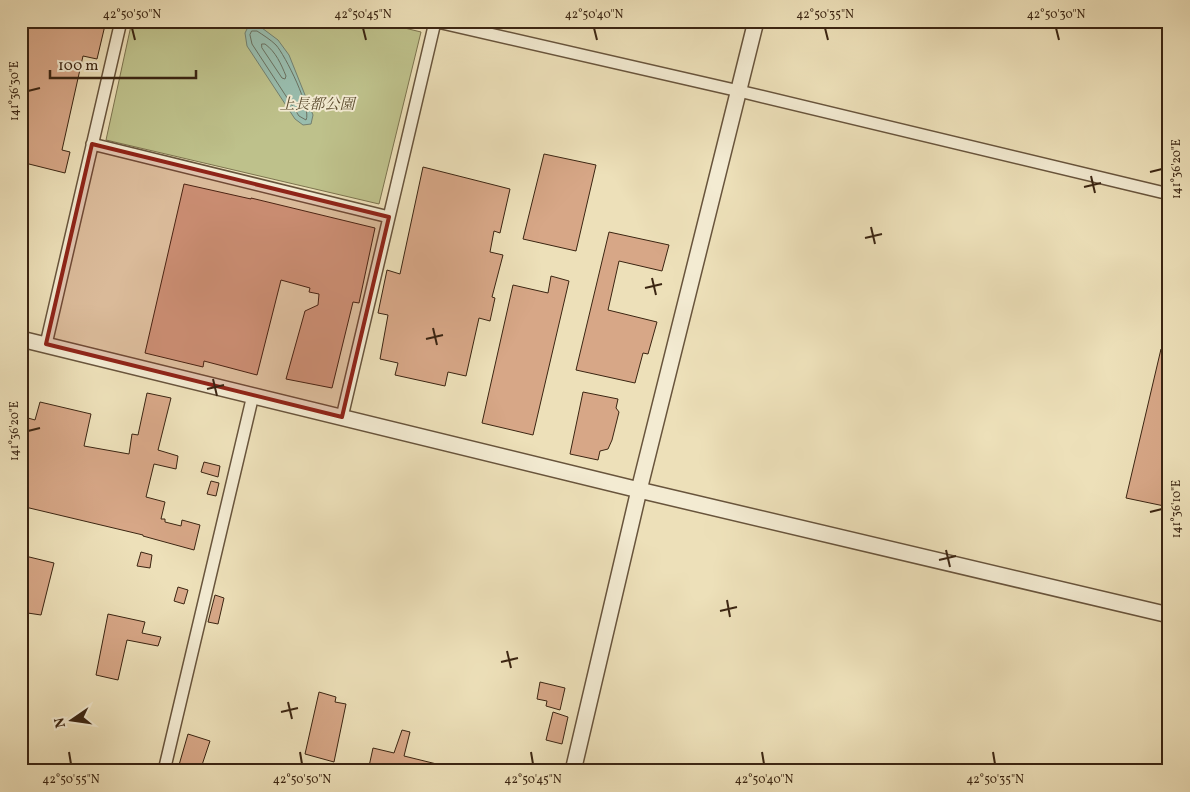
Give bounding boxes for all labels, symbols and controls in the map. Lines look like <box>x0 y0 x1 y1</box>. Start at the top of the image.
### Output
text: 42°50'50"N <box>103 7 161 23</box>
text: 42°50'45"N <box>334 7 392 23</box>
text: 42°50'40"N <box>565 7 623 23</box>
text: 42°50'35"N <box>796 7 854 23</box>
text: 42°50'30"N <box>1027 7 1085 23</box>
scale bar <box>50 48 196 80</box>
text: 100 m <box>58 56 98 77</box>
text: 141°36'30"E <box>7 61 23 121</box>
park label: 上長都公園 <box>279 95 357 116</box>
text: 141°36'20"E <box>1169 139 1185 199</box>
text: 141°36'20"E <box>7 401 23 461</box>
text: 141°36'10"E <box>1169 480 1185 538</box>
north arrow <box>48 694 98 744</box>
text: N <box>50 715 71 730</box>
text: 42°50'55"N <box>42 772 100 788</box>
text: 42°50'50"N <box>273 772 331 788</box>
text: 42°50'45"N <box>504 772 562 788</box>
text: 42°50'40"N <box>735 772 793 788</box>
text: 42°50'35"N <box>966 772 1024 788</box>

